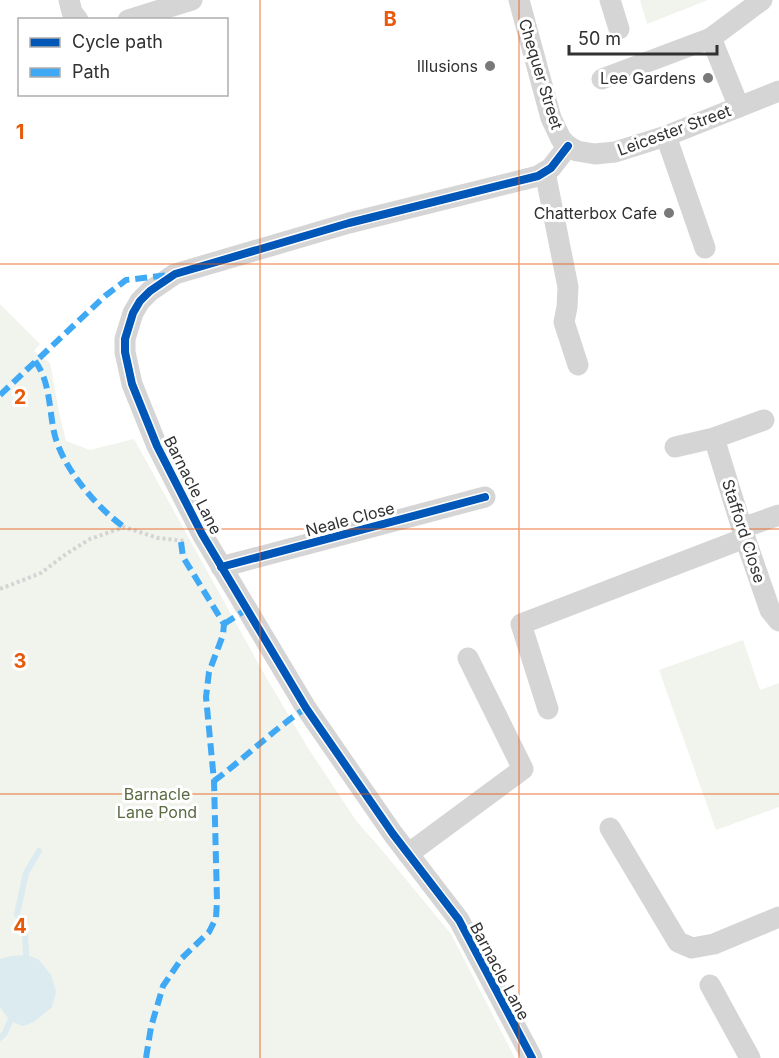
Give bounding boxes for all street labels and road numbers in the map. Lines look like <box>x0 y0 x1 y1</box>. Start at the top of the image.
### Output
street label: Chequer Street <box>515 16 567 132</box>
street label: Leicester Street <box>615 100 733 160</box>
street label: Barnacle Lane <box>160 432 226 538</box>
street label: Stafford Close <box>718 477 770 585</box>
street label: Neale Close <box>303 498 397 540</box>
street label: Barnacle Lane <box>466 919 534 1023</box>

